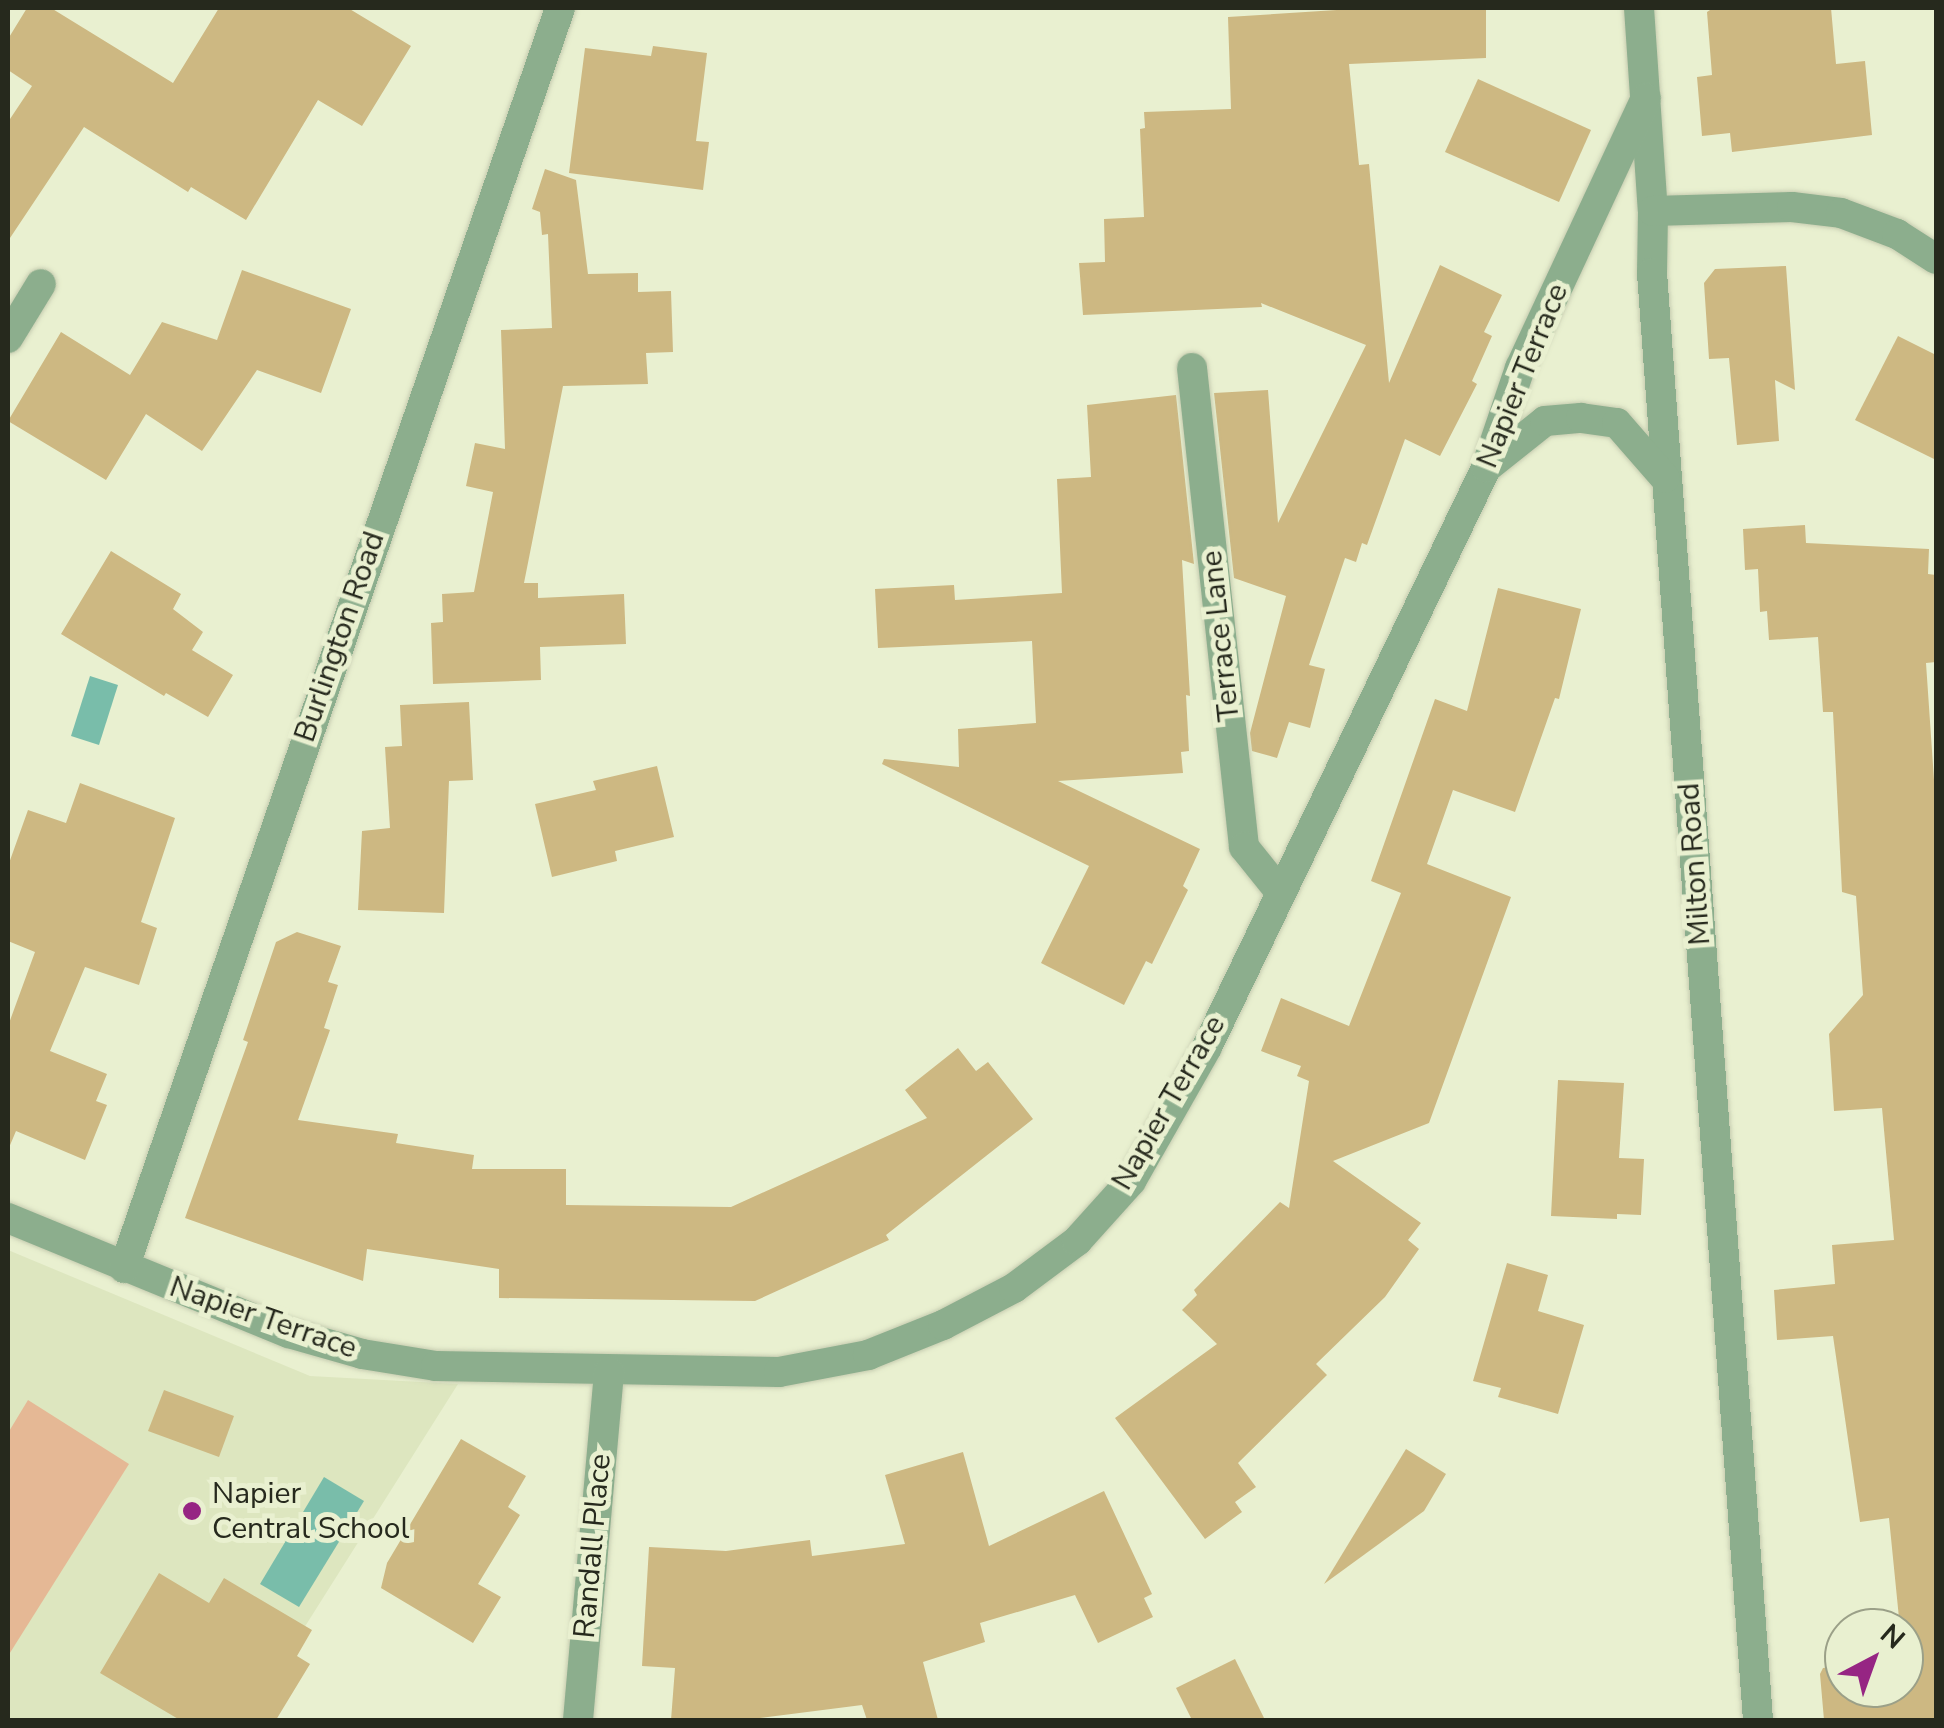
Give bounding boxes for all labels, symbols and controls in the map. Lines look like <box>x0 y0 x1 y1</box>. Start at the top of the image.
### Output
street label: Napier Terrace <box>1470 279 1576 473</box>
street label: Burlington Road <box>287 527 393 747</box>
street label: Terrace Lane <box>1194 549 1248 723</box>
street label: Milton Road <box>1671 782 1719 946</box>
street label: Napier Terrace <box>1105 1009 1233 1197</box>
street label: Napier Terrace <box>165 1269 361 1367</box>
street label: Randall Place <box>567 1452 619 1640</box>
place label: Napier Central School <box>212 1476 409 1546</box>
marker: Napier Central School <box>181 1500 203 1522</box>
north arrow <box>1824 1608 1924 1708</box>
text: N <box>1872 1616 1913 1658</box>

